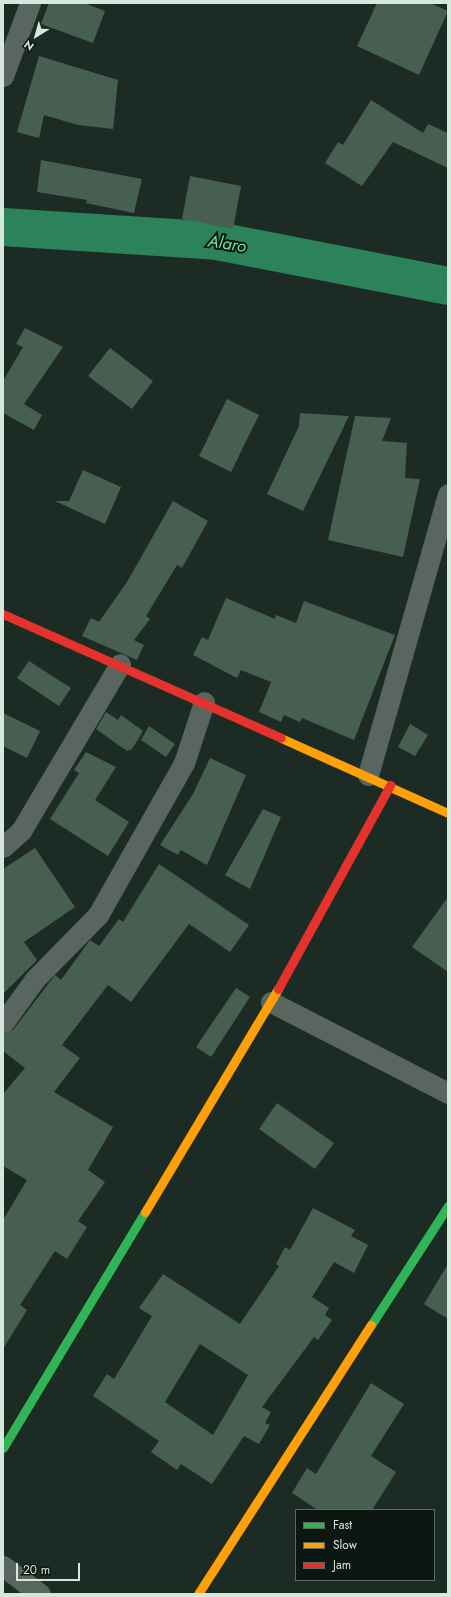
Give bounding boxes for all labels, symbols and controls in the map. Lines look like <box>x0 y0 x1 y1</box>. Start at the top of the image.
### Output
north arrow <box>16 16 56 56</box>
text: N <box>20 37 37 55</box>
water label: Alaro <box>206 231 248 257</box>
legend <box>295 1509 435 1581</box>
text: Fast <box>333 1516 352 1534</box>
text: Slow <box>333 1536 357 1554</box>
scale bar <box>18 1555 82 1581</box>
text: Jam <box>333 1556 351 1574</box>
text: 20 m <box>23 1561 50 1579</box>

